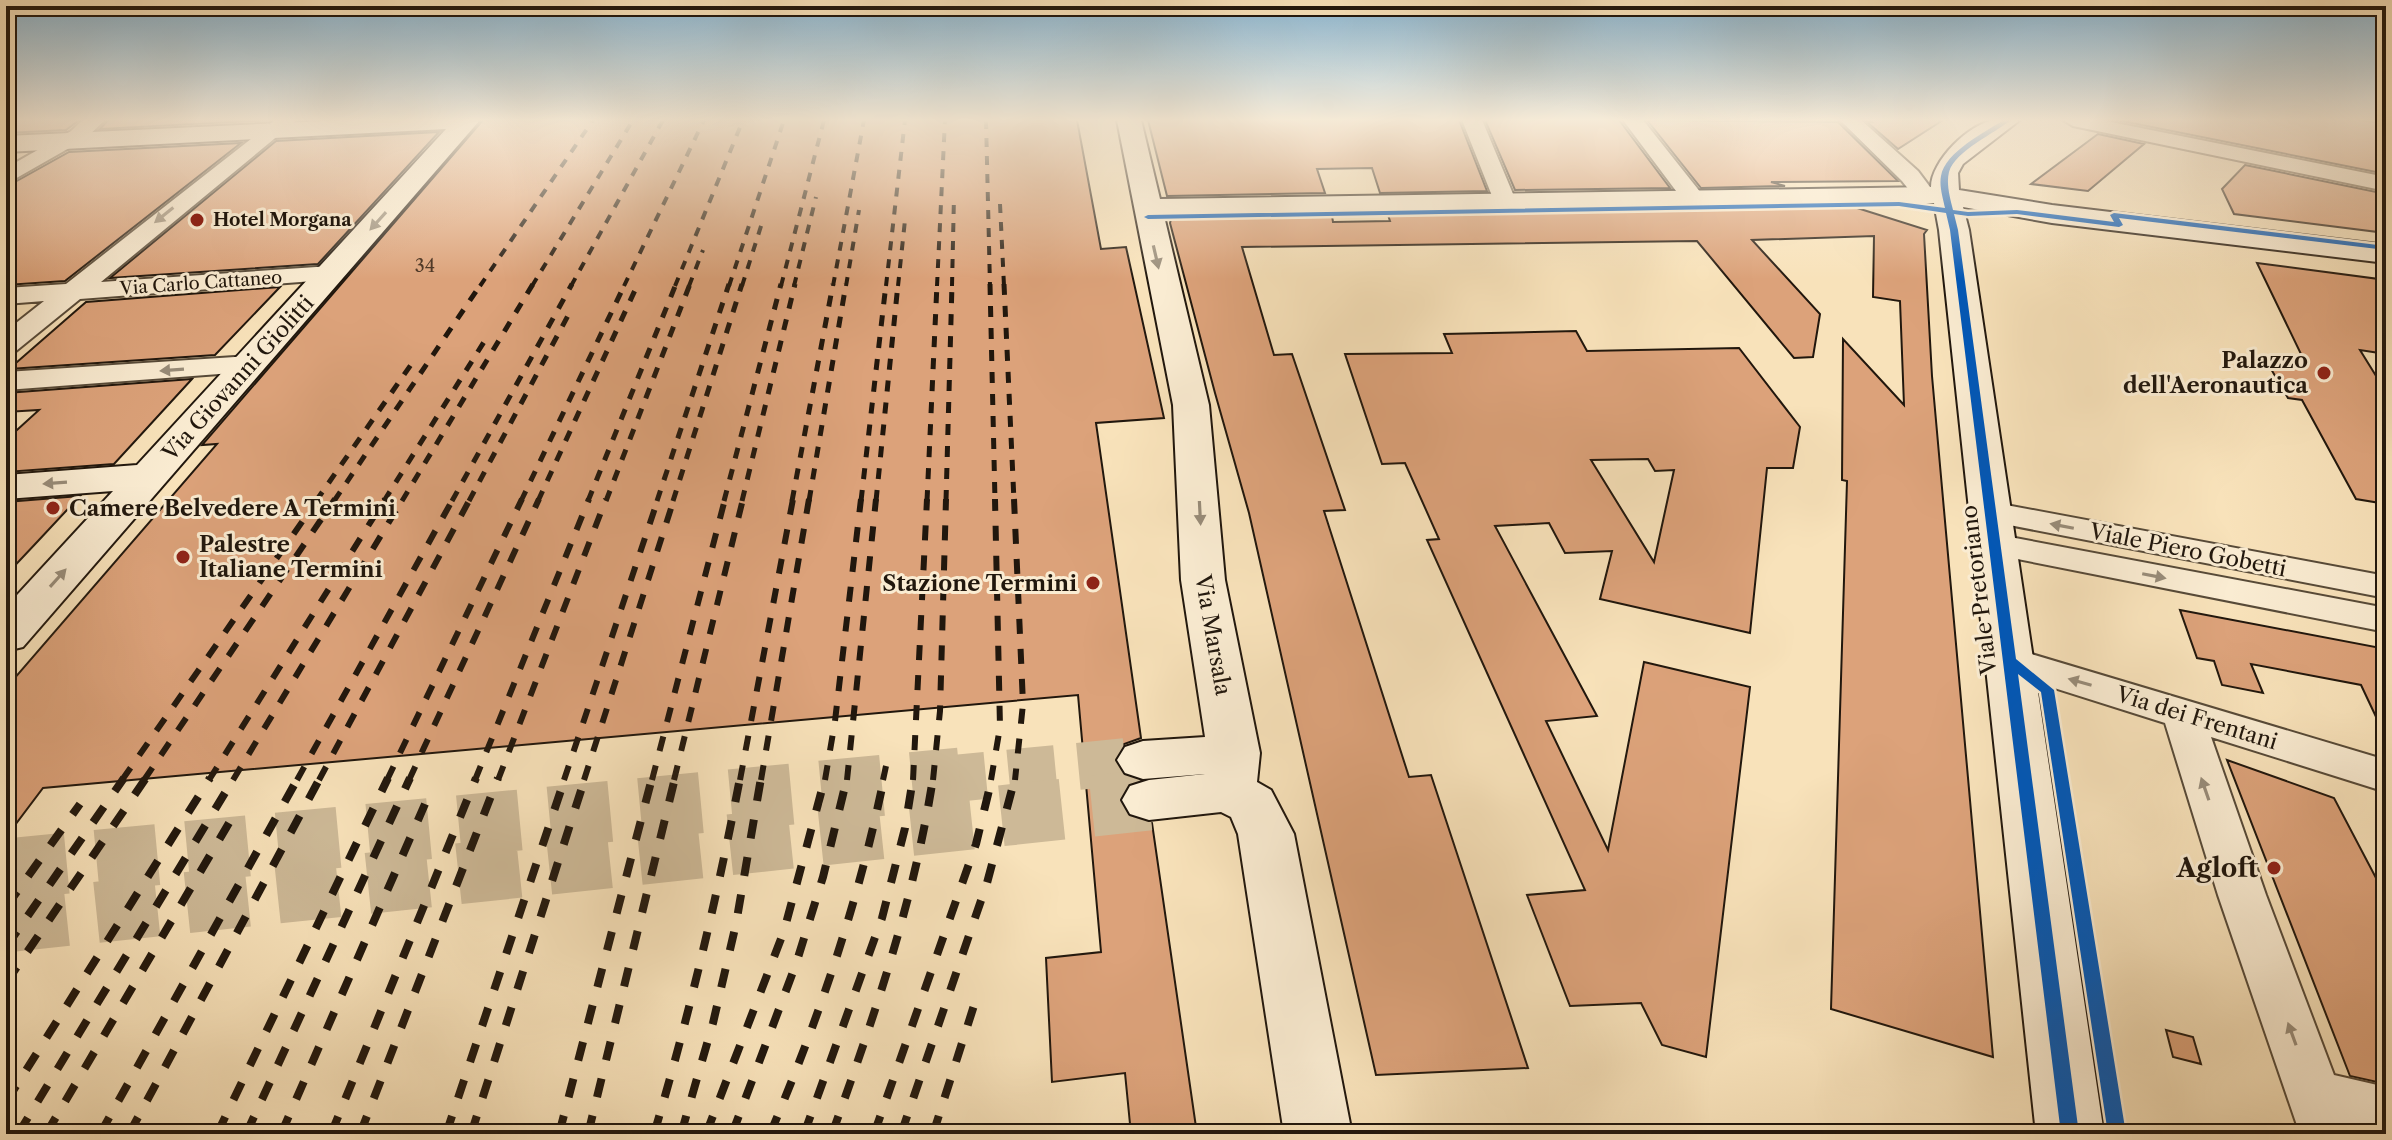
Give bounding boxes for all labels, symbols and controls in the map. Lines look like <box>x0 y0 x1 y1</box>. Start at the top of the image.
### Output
one-way arrow <box>155 206 175 223</box>
place label: Hotel Morgana <box>213 209 352 231</box>
one-way arrow <box>370 210 387 230</box>
marker: Hotel Morgana <box>188 211 206 229</box>
one-way arrow <box>1151 245 1163 270</box>
house number: 34 <box>415 255 435 277</box>
street label: Via Carlo Cattaneo <box>118 266 283 300</box>
street label: Via Giovanni Giolitti <box>156 289 320 467</box>
place label: Palazzo dell'Aeronautica <box>2123 347 2308 399</box>
one-way arrow <box>159 364 184 377</box>
marker: Palazzo dell'Aeronautica <box>2315 364 2333 382</box>
one-way arrow <box>42 477 67 490</box>
place label: Camere Belvedere A Termini <box>69 495 396 522</box>
marker: Camere Belvedere A Termini <box>44 499 62 517</box>
one-way arrow <box>1194 501 1207 526</box>
street label: Viale Pretoriano <box>1955 504 2003 677</box>
street label: Viale Piero Gobetti <box>2086 517 2289 582</box>
one-way arrow <box>2049 519 2074 532</box>
place label: Palestre Italiane Termini <box>199 531 383 583</box>
marker: Palestre Italiane Termini <box>174 548 192 566</box>
one-way arrow <box>49 569 67 588</box>
place label: Stazione Termini <box>882 570 1077 597</box>
one-way arrow <box>2141 570 2166 583</box>
street label: Via Marsala <box>1189 572 1237 698</box>
marker: Stazione Termini <box>1084 574 1102 592</box>
one-way arrow <box>2068 675 2092 688</box>
street label: Via dei Frentani <box>2112 680 2281 755</box>
one-way arrow <box>2199 777 2211 801</box>
place label: Agloft <box>2176 852 2258 884</box>
marker: Agloft <box>2265 859 2283 877</box>
one-way arrow <box>2285 1022 2298 1046</box>

